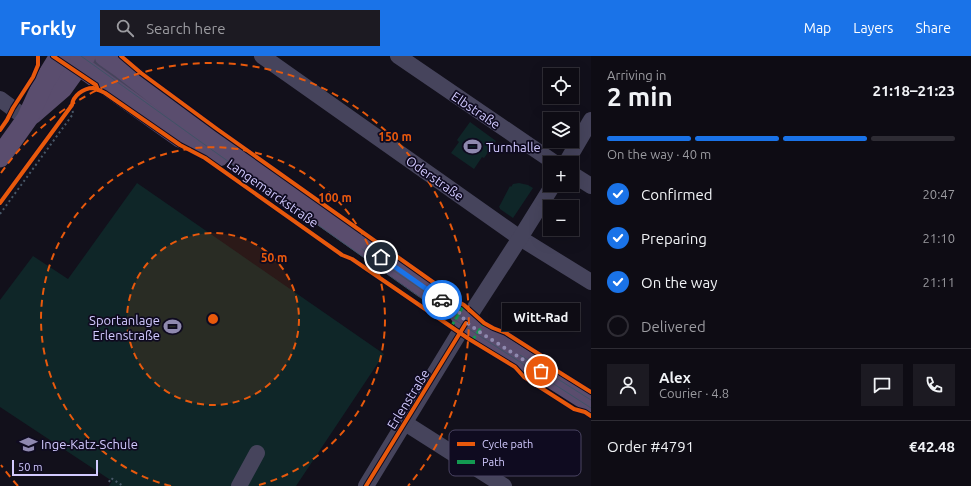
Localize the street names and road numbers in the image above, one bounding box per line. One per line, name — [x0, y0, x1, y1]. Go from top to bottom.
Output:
street label: Elbstraße — [449, 89, 503, 131]
street label: Oderstraße — [403, 153, 467, 203]
street label: Langemarckstraße — [225, 156, 321, 230]
street label: Erlenstraße — [384, 367, 432, 431]

